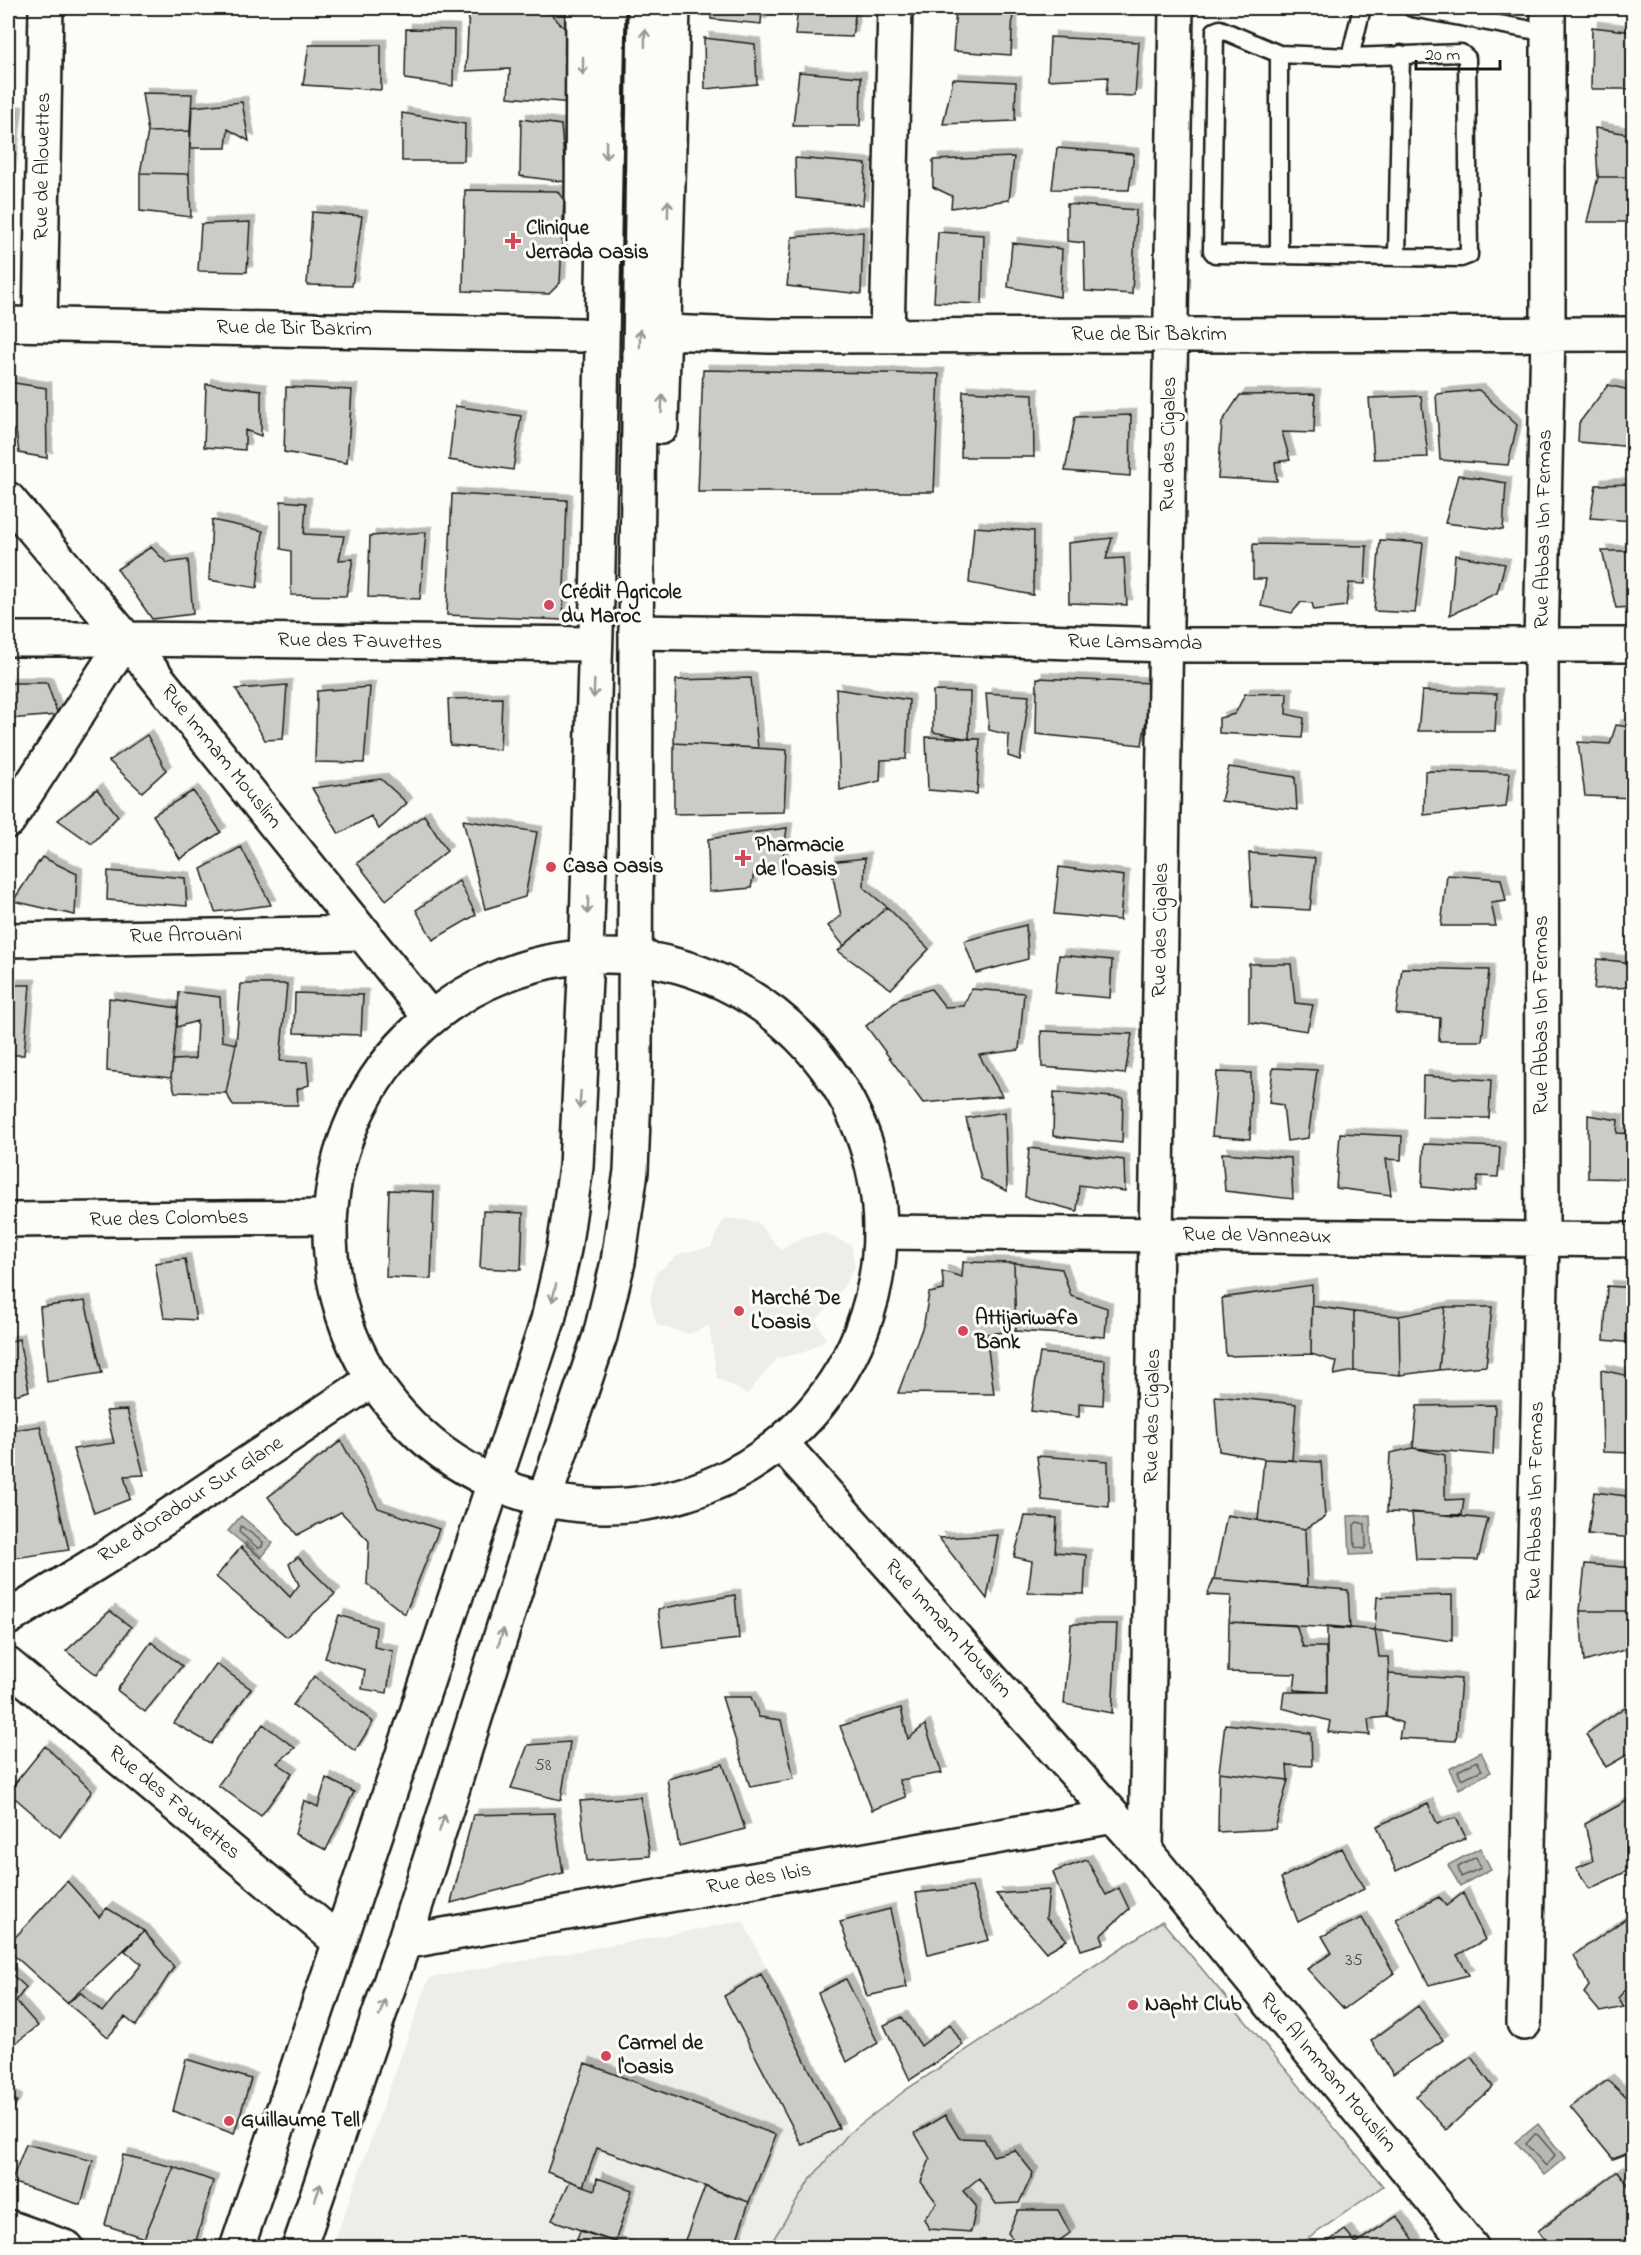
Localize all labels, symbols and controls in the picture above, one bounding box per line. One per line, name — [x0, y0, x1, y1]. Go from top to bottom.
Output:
one-way arrow — [639, 28, 650, 48]
scale bar — [1416, 33, 1500, 71]
text: 20 m — [1425, 43, 1460, 69]
one-way arrow — [577, 55, 589, 75]
street label: Rue de Alouettes — [27, 92, 59, 240]
one-way arrow — [600, 139, 611, 159]
one-way arrow — [662, 199, 674, 219]
place label: Clinique Jerrada Oasis — [526, 214, 649, 268]
marker: Clinique Jerrada Oasis — [504, 232, 522, 250]
street label: Rue de Bir Bakrim — [216, 313, 372, 345]
street label: Rue de Bir Bakrim — [1071, 320, 1227, 350]
one-way arrow — [634, 328, 646, 348]
street label: Rue des Cigales — [1153, 376, 1187, 512]
one-way arrow — [656, 394, 667, 414]
street label: Rue Abbas Ibn Fermas — [1527, 429, 1561, 629]
place label: Crédit Agricole du Maroc — [561, 578, 682, 632]
marker: Crédit Agricole du Maroc — [542, 598, 556, 612]
street label: Rue des Fauvettes — [277, 626, 443, 658]
street label: Rue Lamsamda — [1067, 627, 1203, 659]
street label: Rue Immam Mouslim — [153, 678, 289, 836]
one-way arrow — [588, 678, 600, 698]
place label: Pharmacie de l'Oasis — [755, 831, 844, 885]
marker: Pharmacie de l'Oasis — [736, 851, 750, 865]
place label: Casa Oasis — [563, 852, 664, 882]
marker: Casa Oasis — [544, 860, 558, 874]
street label: Rue des Cigales — [1145, 862, 1179, 998]
one-way arrow — [582, 894, 593, 914]
street label: Rue Abbas Ibn Fermas — [1527, 915, 1557, 1115]
street label: Rue Arrouani — [129, 920, 243, 952]
one-way arrow — [574, 1089, 585, 1109]
street label: Rue des Colombes — [89, 1203, 249, 1235]
street label: Rue de Vanneaux — [1182, 1220, 1332, 1252]
one-way arrow — [548, 1282, 559, 1302]
place label: Marché De L'Oasis — [751, 1284, 841, 1338]
marker: Marché De L'Oasis — [732, 1304, 746, 1318]
place label: Attijariwafa Bank — [974, 1304, 1078, 1358]
marker: Attijariwafa Bank — [956, 1324, 970, 1338]
street label: Rue des Cigales — [1137, 1348, 1171, 1484]
street label: Rue Abbas Ibn Fermas — [1519, 1401, 1553, 1601]
street label: Rue d'Oradour Sur Glane — [93, 1428, 290, 1571]
street label: Rue Immam Mouslim — [877, 1553, 1019, 1705]
one-way arrow — [496, 1628, 507, 1647]
street label: Rue des Fauvettes — [101, 1739, 247, 1867]
house number: 58 — [534, 1753, 552, 1779]
one-way arrow — [437, 1814, 448, 1833]
street label: Rue des Ibis — [704, 1855, 814, 1903]
house number: 35 — [1345, 1948, 1363, 1974]
street label: Rue Al Immam Mouslim — [1252, 1987, 1404, 2159]
place label: Napht Club — [1145, 1990, 1243, 2020]
marker: Napht Club — [1126, 1998, 1140, 2012]
one-way arrow — [377, 1999, 388, 2018]
place label: Carmel de l'Oasis — [618, 2029, 704, 2083]
marker: Carmel de l'Oasis — [599, 2049, 613, 2063]
place label: Guillaume Tell — [241, 2106, 360, 2136]
marker: Guillaume Tell — [222, 2114, 236, 2128]
one-way arrow — [313, 2183, 324, 2202]

